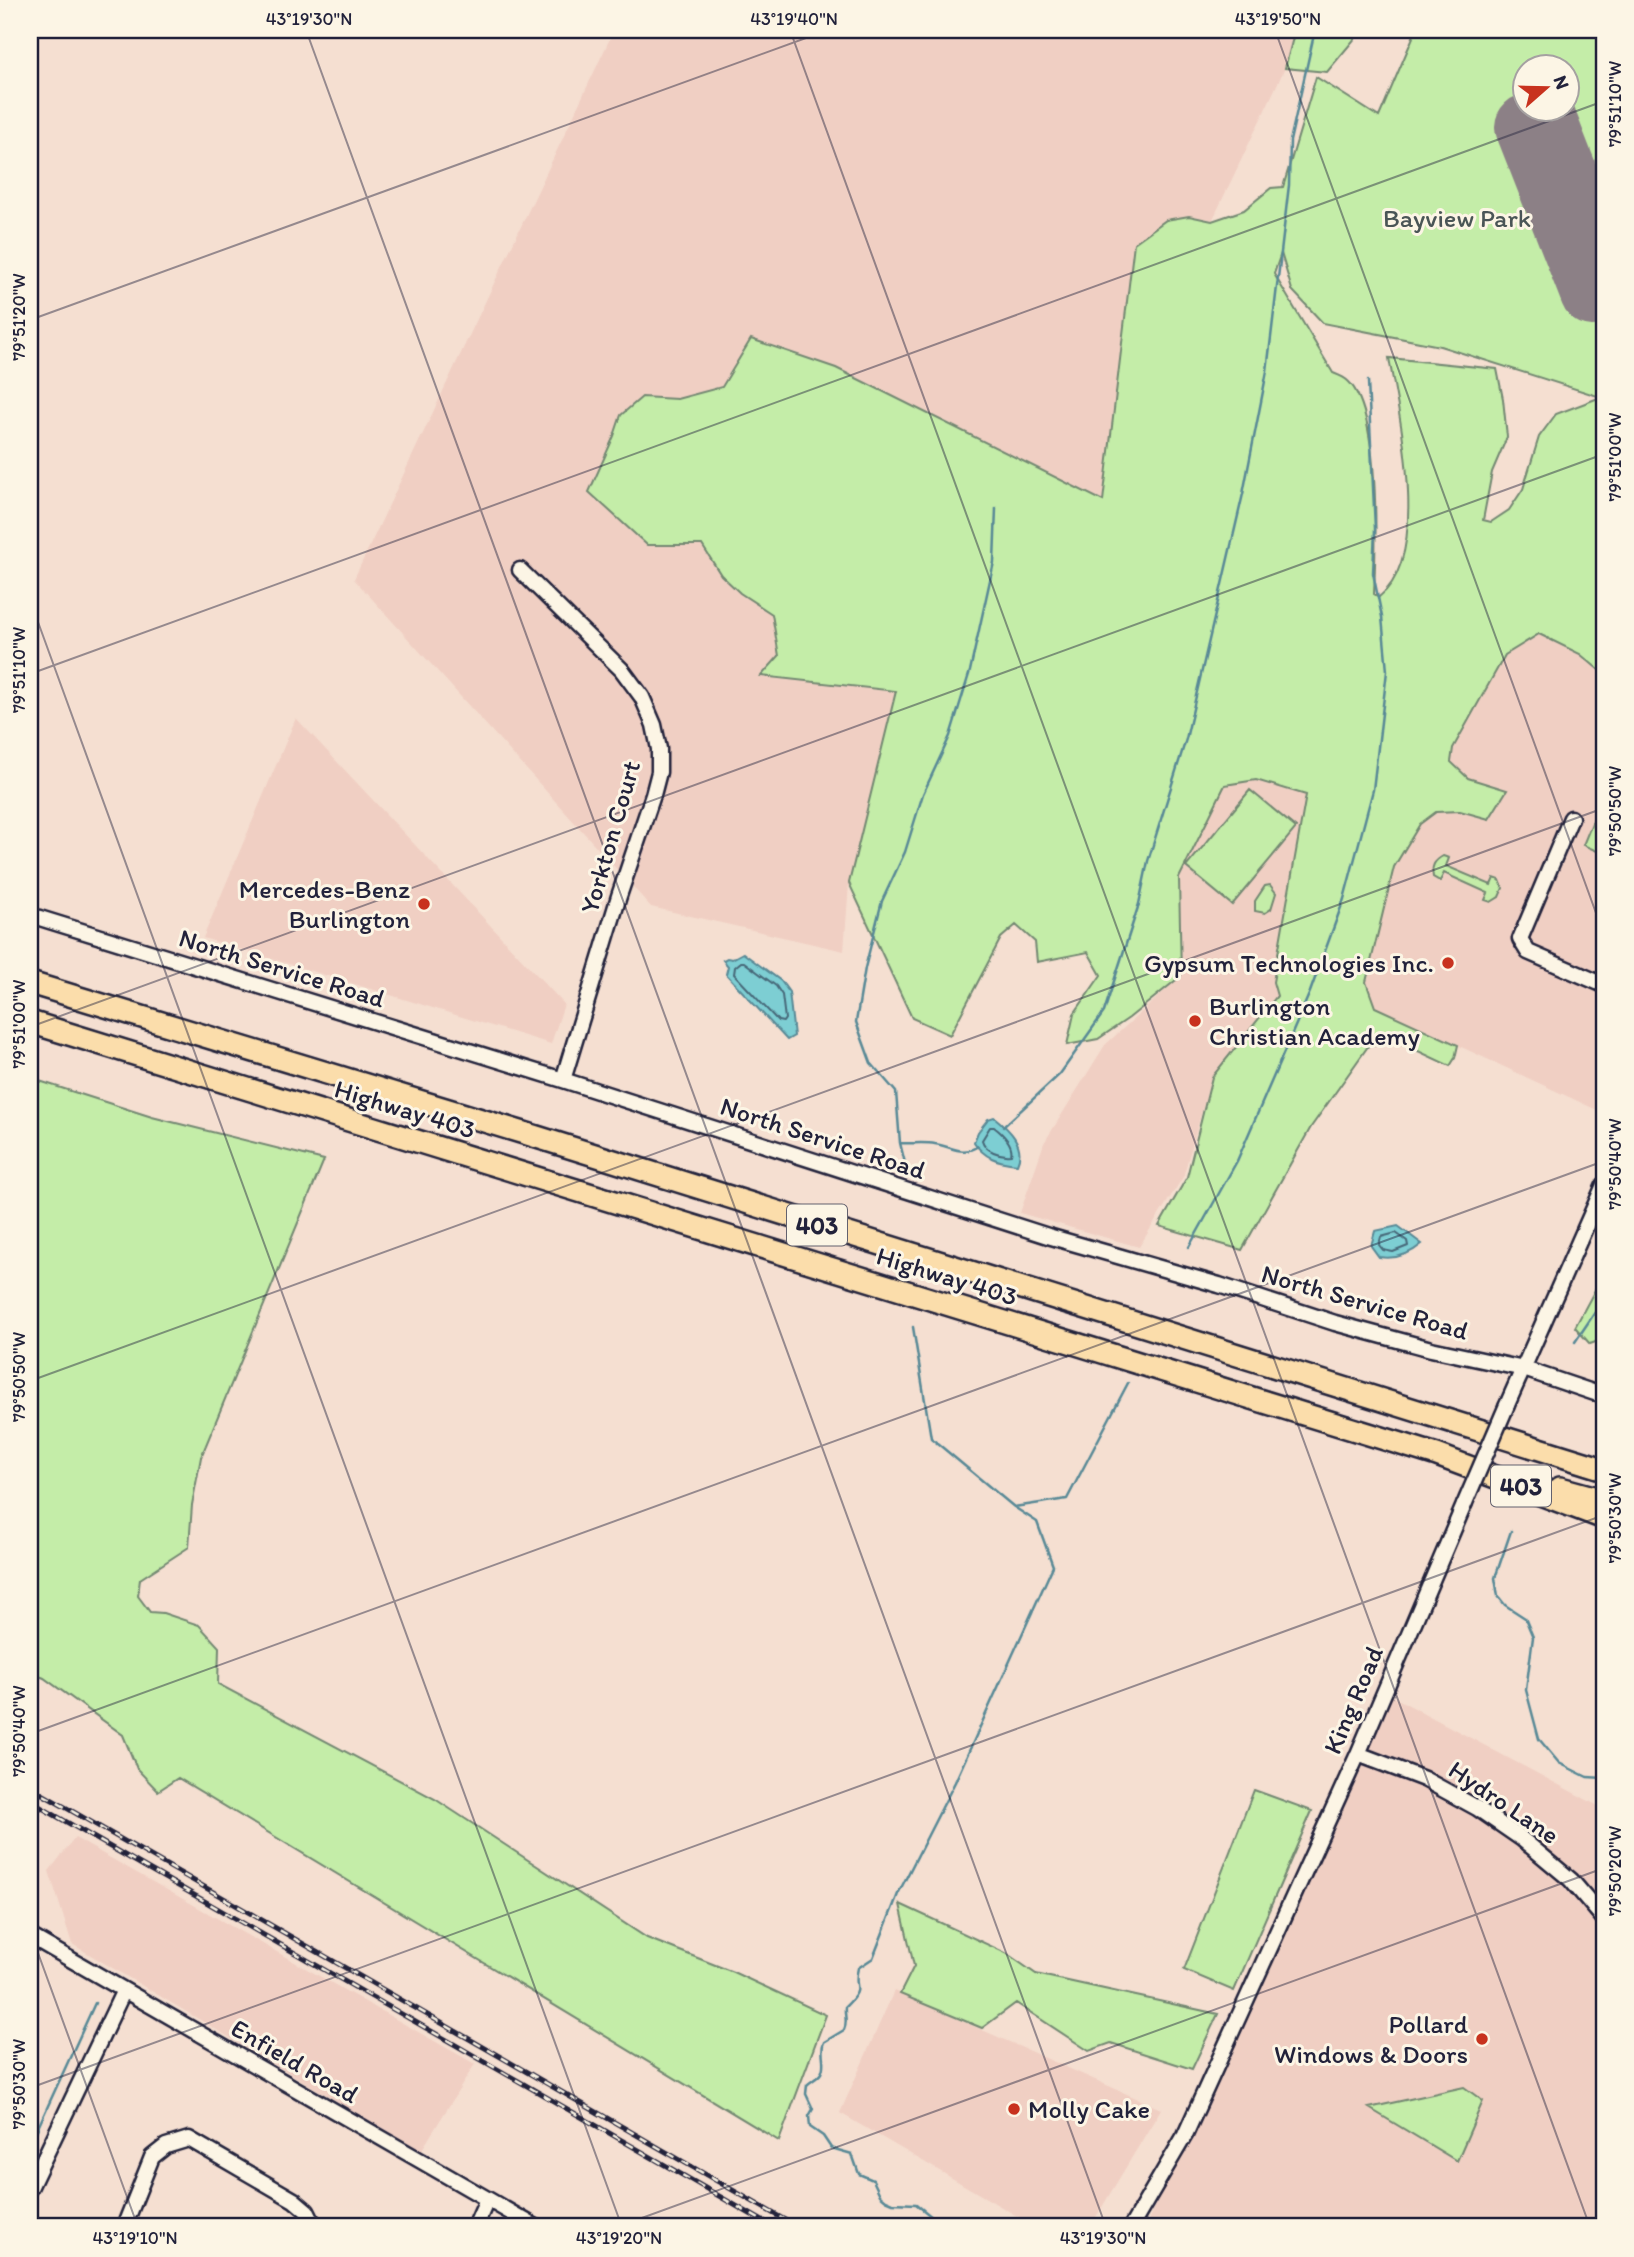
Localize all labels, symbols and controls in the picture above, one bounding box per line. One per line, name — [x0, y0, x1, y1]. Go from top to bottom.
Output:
text: 43°19'30"N — [266, 8, 352, 30]
text: 43°19'40"N — [750, 8, 838, 30]
text: 43°19'50"N — [1235, 8, 1321, 30]
north arrow — [1512, 52, 1582, 122]
text: 79°51'10"W — [1604, 61, 1626, 147]
text: N — [1549, 72, 1575, 92]
park label: Bayview Park — [1383, 202, 1531, 234]
text: 79°51'20"W — [8, 273, 30, 361]
text: 79°51'00"W — [1604, 413, 1626, 501]
text: 79°51'10"W — [8, 627, 30, 713]
street label: Yorkton Court — [573, 757, 647, 917]
text: 79°50'50"W — [1604, 766, 1626, 856]
place label: Mercedes-Benz Burlington — [239, 873, 410, 935]
marker: Mercedes-Benz Burlington — [416, 896, 432, 912]
street label: North Service Road — [175, 921, 389, 1015]
place label: Gypsum Technologies Inc. — [1144, 947, 1434, 979]
marker: Gypsum Technologies Inc. — [1440, 955, 1456, 971]
text: 79°51'00"W — [8, 980, 30, 1068]
place label: Burlington Christian Academy — [1209, 990, 1420, 1052]
marker: Burlington Christian Academy — [1187, 1013, 1203, 1029]
street label: Highway 403 — [331, 1072, 479, 1146]
street label: North Service Road — [716, 1090, 930, 1186]
text: 79°50'40"W — [1604, 1118, 1626, 1210]
road number: 403 — [787, 1204, 847, 1246]
street label: Highway 403 — [873, 1239, 1021, 1313]
street label: North Service Road — [1258, 1257, 1473, 1347]
text: 79°50'50"W — [8, 1332, 30, 1422]
road number: 403 — [1491, 1466, 1551, 1506]
text: 79°50'30"W — [1604, 1473, 1626, 1563]
street label: King Road — [1316, 1641, 1390, 1759]
text: 79°50'40"W — [8, 1685, 30, 1777]
street label: Hydro Lane — [1443, 1753, 1565, 1851]
text: 79°50'20"W — [1604, 1826, 1626, 1916]
place label: Pollard Windows & Doors — [1274, 2008, 1469, 2070]
street label: Enfield Road — [226, 2012, 365, 2111]
marker: Pollard Windows & Doors — [1474, 2031, 1490, 2047]
text: 79°50'30"W — [8, 2039, 30, 2129]
place label: Molly Cake — [1028, 2093, 1150, 2125]
marker: Molly Cake — [1006, 2101, 1022, 2117]
text: 43°19'10"N — [92, 2227, 178, 2249]
text: 43°19'20"N — [576, 2227, 662, 2249]
text: 43°19'30"N — [1060, 2227, 1146, 2249]

